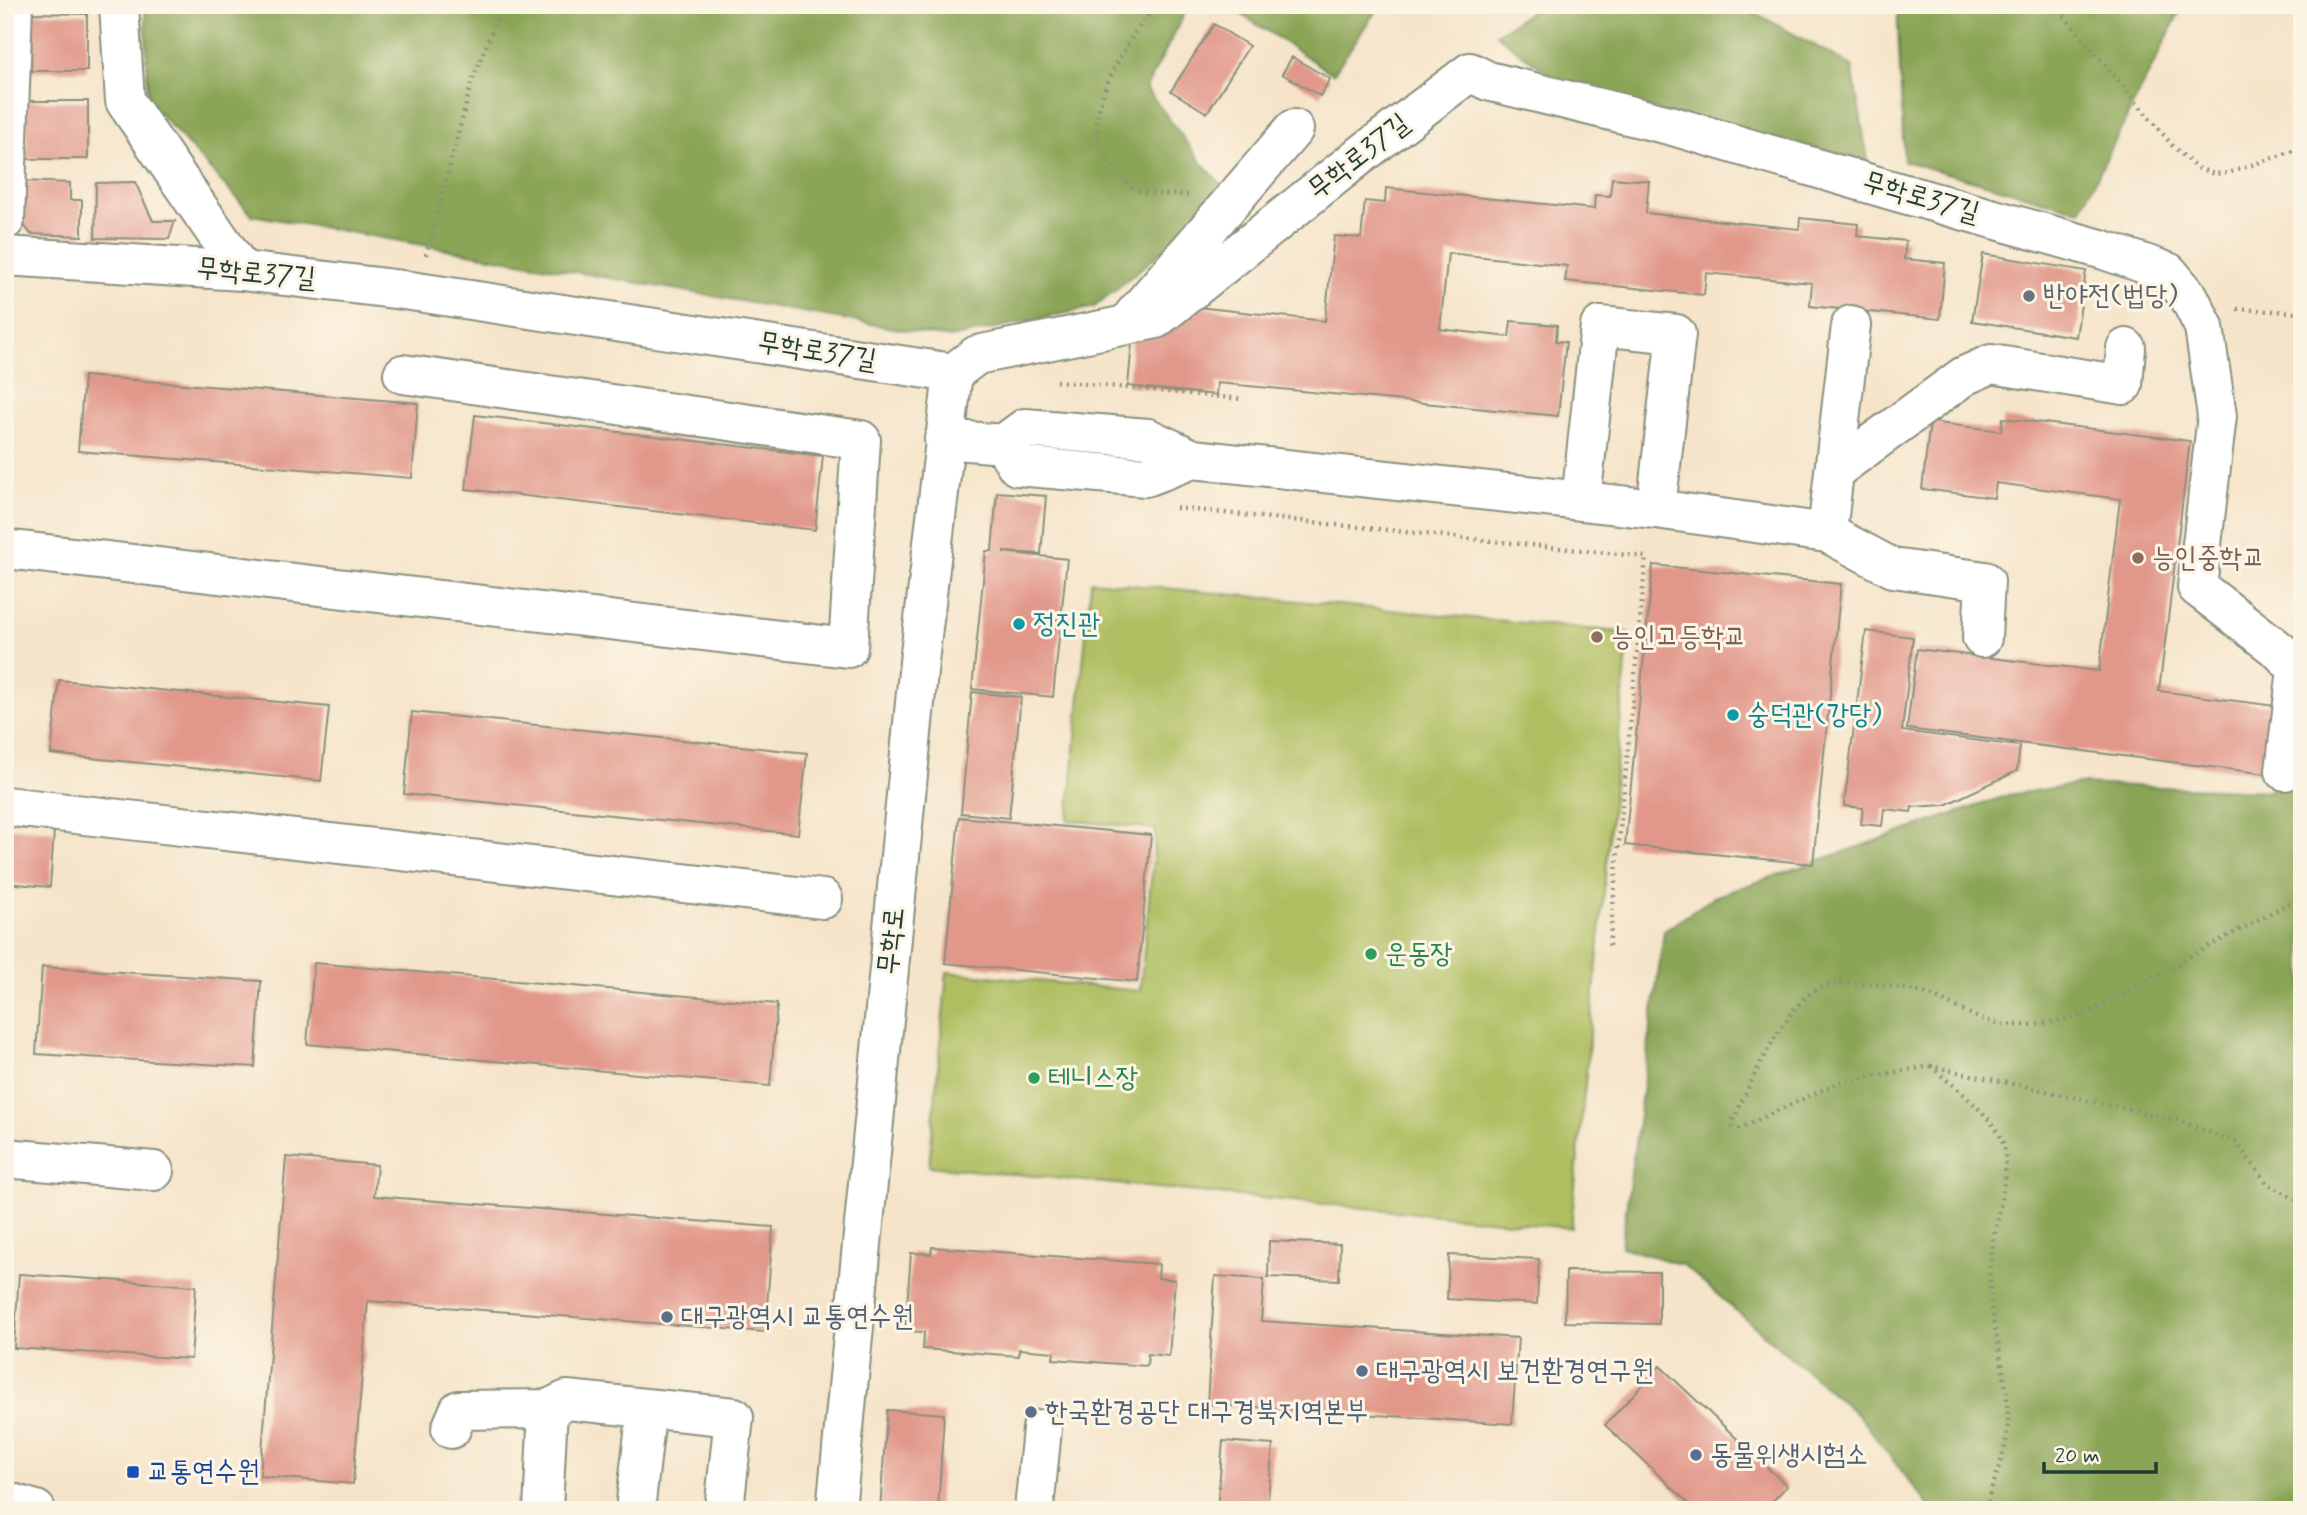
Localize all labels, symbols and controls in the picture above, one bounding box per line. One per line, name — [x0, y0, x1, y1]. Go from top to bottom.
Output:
street label: 무학로37길 — [1300, 106, 1418, 208]
street label: 무학로37길 — [1858, 164, 1984, 232]
street label: 무학로37길 — [195, 250, 317, 298]
place label: 반야전(법당) — [2043, 278, 2178, 315]
marker: 반야전(법당) — [2021, 288, 2037, 304]
street label: 무학로37길 — [755, 324, 879, 380]
place label: 능인중학교 — [2152, 540, 2265, 577]
marker: 능인중학교 — [2130, 550, 2146, 566]
place label: 정진관 — [1033, 606, 1101, 643]
marker: 정진관 — [1011, 616, 1027, 632]
place label: 능인고등학교 — [1611, 619, 1746, 656]
marker: 능인고등학교 — [1589, 629, 1605, 645]
place label: 숭덕관(강당) — [1747, 697, 1882, 734]
marker: 숭덕관(강당) — [1725, 707, 1741, 723]
street label: 무학로 — [870, 905, 914, 977]
place label: 운동장 — [1385, 936, 1453, 973]
marker: 운동장 — [1363, 946, 1379, 962]
place label: 테니스장 — [1048, 1060, 1139, 1097]
marker: 테니스장 — [1026, 1070, 1042, 1086]
place label: 대구광역시 교통연수원 — [681, 1299, 914, 1336]
marker: 대구광역시 교통연수원 — [659, 1309, 675, 1325]
place label: 대구광역시 보건환경연구원 — [1376, 1353, 1654, 1390]
marker: 대구광역시 보건환경연구원 — [1354, 1363, 1370, 1379]
place label: 한국환경공단 대구경북지역본부 — [1045, 1394, 1368, 1431]
marker: 한국환경공단 대구경북지역본부 — [1023, 1404, 1039, 1420]
scale bar — [2044, 1431, 2156, 1475]
place label: 동물위생시험소 — [1710, 1437, 1868, 1474]
text: 20 m — [2055, 1442, 2100, 1470]
marker: 동물위생시험소 — [1688, 1447, 1704, 1463]
place label: 교통연수원 — [147, 1454, 260, 1491]
marker: 교통연수원 — [125, 1464, 141, 1480]

